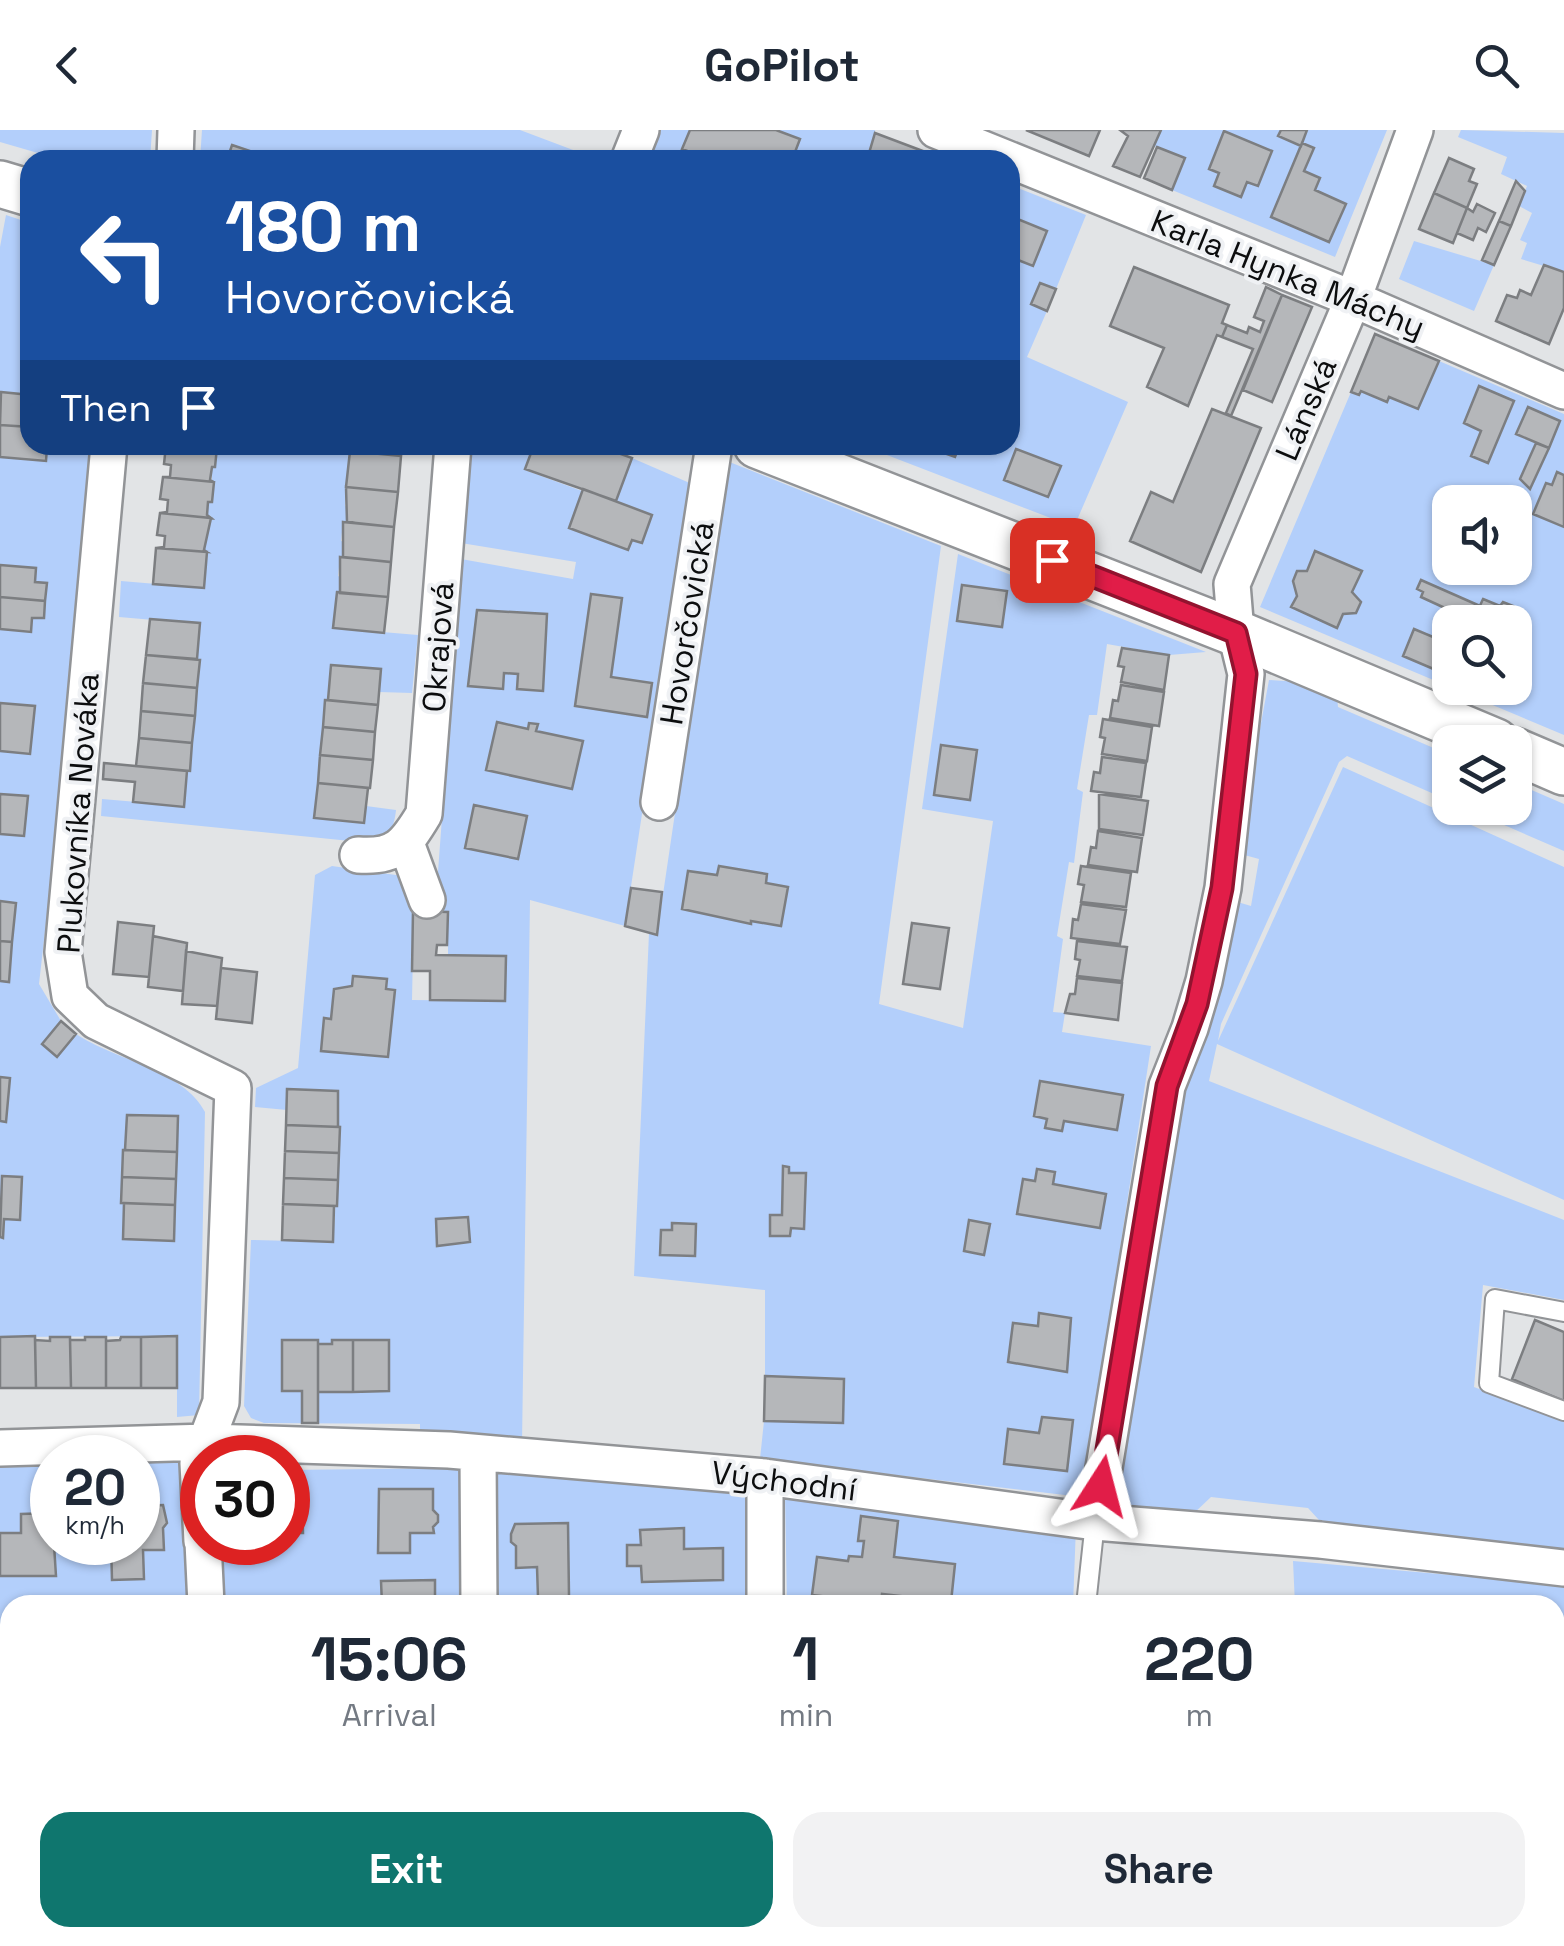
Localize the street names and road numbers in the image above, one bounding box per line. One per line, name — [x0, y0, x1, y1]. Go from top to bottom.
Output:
street label: Karla Hynka Máchy — [1145, 201, 1431, 347]
street label: Lánská — [1267, 352, 1345, 466]
street label: Hovorčovická — [651, 518, 723, 728]
street label: Okrajová — [413, 580, 463, 714]
street label: Plukovníka Nováka — [48, 671, 108, 955]
street label: Východní — [709, 1452, 859, 1510]

